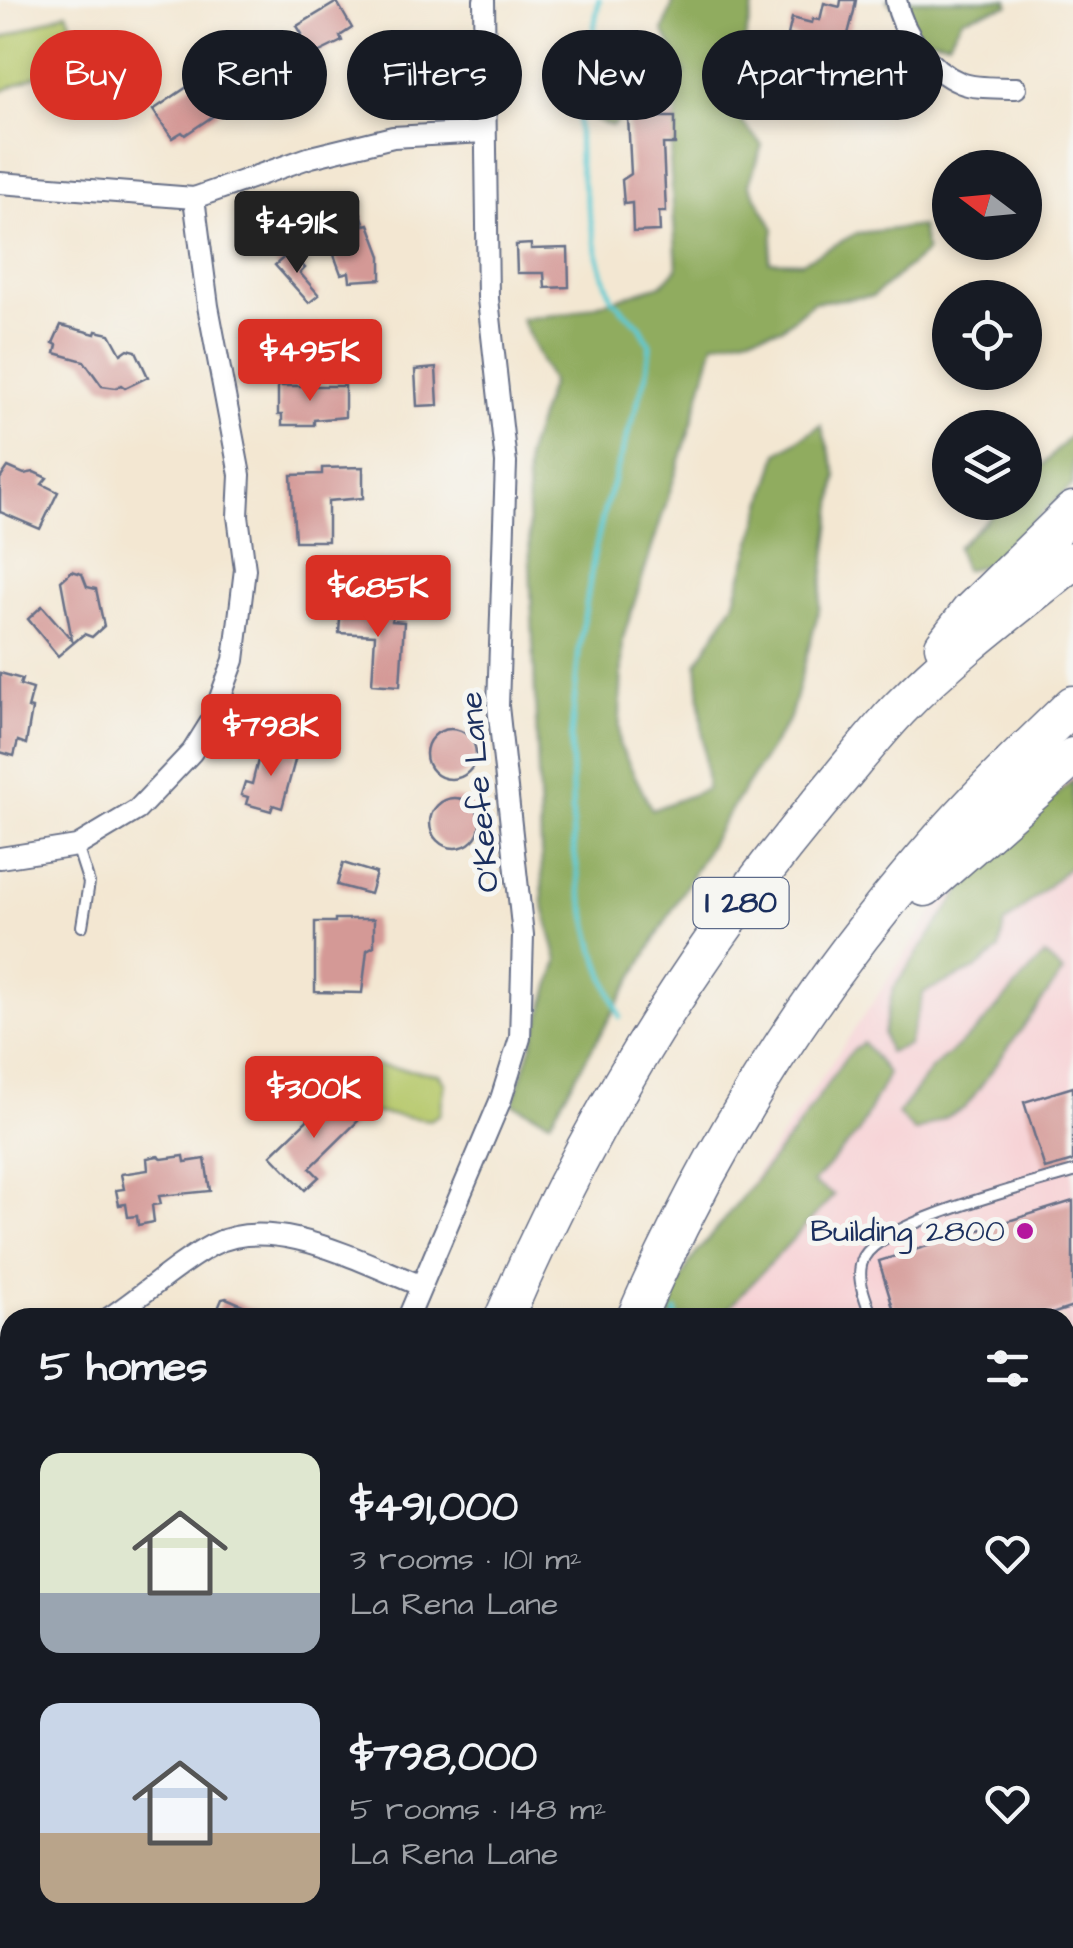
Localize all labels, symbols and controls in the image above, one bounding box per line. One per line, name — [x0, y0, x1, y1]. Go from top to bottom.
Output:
chip: Buy — [30, 30, 162, 120]
chip: Rent — [182, 30, 327, 120]
chip: Filters — [347, 30, 522, 120]
chip: New — [542, 30, 682, 120]
chip: Apartment — [702, 30, 943, 120]
north arrow — [932, 150, 1042, 260]
map controls — [932, 150, 1042, 520]
pin: $491K — [227, 191, 367, 276]
text: $491K — [256, 201, 338, 246]
button: locate — [932, 280, 1042, 390]
pin: $495K — [240, 319, 380, 404]
text: $495K — [260, 329, 360, 374]
button: layers — [932, 410, 1042, 520]
pin: $685K — [308, 555, 448, 640]
text: $685K — [328, 565, 428, 610]
street label: O'Keefe Lane — [449, 690, 511, 894]
pin: $798K — [201, 694, 341, 779]
text: $798K — [223, 704, 319, 749]
road number: I 280 — [694, 878, 788, 928]
pin: $300K — [244, 1056, 384, 1141]
text: $300K — [267, 1066, 361, 1111]
place label: Building 2800 — [810, 1209, 1005, 1254]
marker: Building 2800 — [1014, 1220, 1036, 1242]
text: 5 homes — [40, 1339, 207, 1397]
icon: filters — [980, 1341, 1035, 1396]
text: $491,000 — [350, 1479, 518, 1537]
icon: home — [120, 1493, 240, 1613]
icon: heart — [980, 1526, 1035, 1581]
text: 3 rooms · 101 m² — [350, 1537, 582, 1582]
text: La Rena Lane — [350, 1582, 558, 1627]
text: $798,000 — [350, 1729, 537, 1787]
icon: home — [120, 1743, 240, 1863]
icon: heart — [980, 1776, 1035, 1831]
text: 5 rooms · 148 m² — [350, 1787, 607, 1832]
text: La Rena Lane — [350, 1832, 558, 1877]

